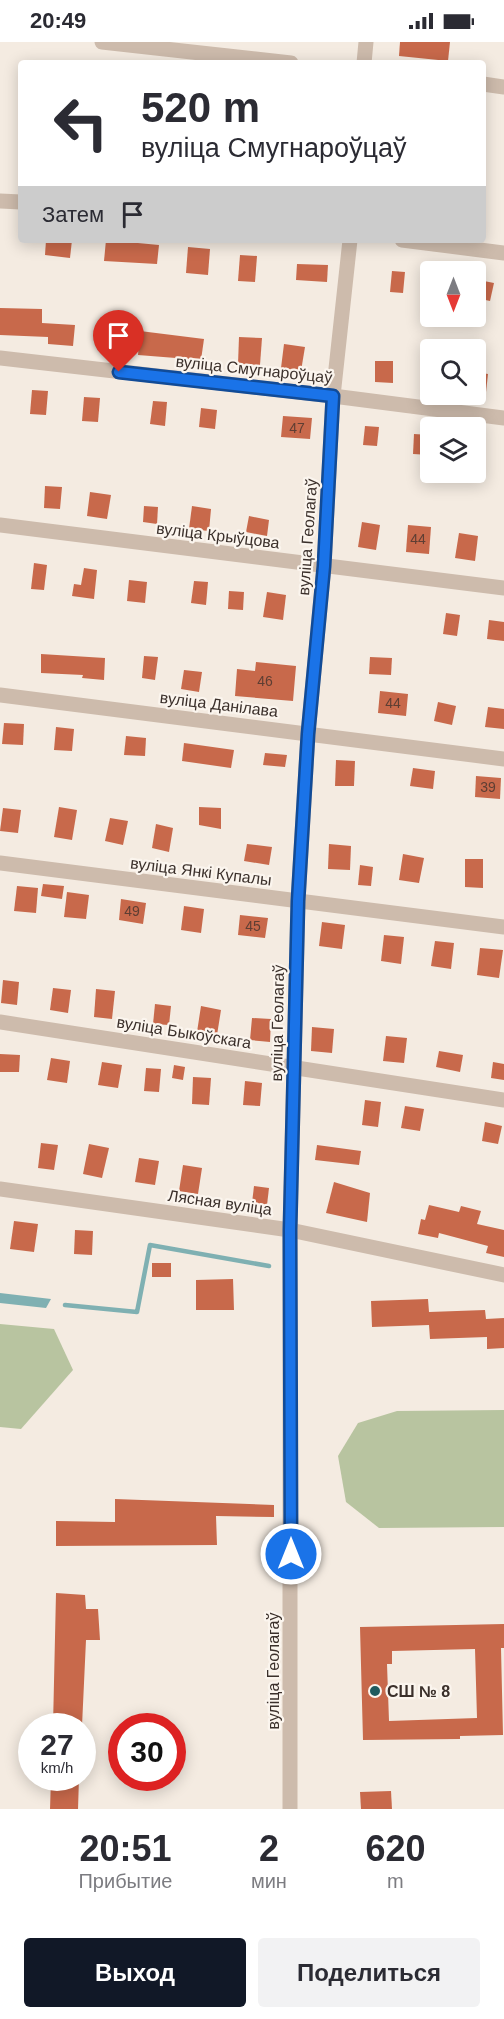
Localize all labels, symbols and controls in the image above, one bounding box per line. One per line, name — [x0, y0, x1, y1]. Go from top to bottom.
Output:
text: 20:49 — [30, 8, 86, 33]
icon: left — [42, 84, 120, 162]
text: 520 m — [141, 84, 260, 131]
text: вуліца Смугнароўцаў — [141, 133, 407, 163]
icon: arrive — [116, 198, 149, 231]
text: Затем — [42, 202, 104, 227]
north arrow — [420, 261, 486, 327]
map controls — [420, 261, 486, 483]
pin — [93, 310, 144, 372]
icon: arrive — [102, 319, 135, 352]
button: search — [420, 339, 486, 405]
street label: вуліца Смугнароўцаў — [175, 353, 333, 386]
button: layers — [420, 417, 486, 483]
house number: 47 — [289, 420, 305, 436]
street label: вуліца Геолагаў — [295, 478, 320, 596]
street label: вуліца Крыўцова — [155, 520, 281, 552]
house number: 44 — [410, 531, 426, 547]
house number: 46 — [257, 673, 273, 689]
street label: вуліца Данілава — [159, 689, 279, 720]
house number: 44 — [385, 695, 401, 711]
house number: 39 — [480, 779, 496, 795]
street label: вуліца Янкі Купалы — [129, 854, 273, 889]
house number: 49 — [124, 903, 140, 919]
house number: 45 — [245, 918, 261, 934]
street label: вуліца Геолагаў — [268, 964, 287, 1082]
street label: вуліца Быкоўскага — [115, 1013, 252, 1052]
street label: Лясная вуліца — [167, 1187, 273, 1218]
position arrow — [259, 1522, 323, 1586]
street label: вуліца Геолагаў — [265, 1613, 282, 1729]
place label: СШ № 8 — [387, 1683, 450, 1700]
marker: СШ № 8 — [368, 1684, 382, 1698]
speed limit sign: 30 — [108, 1713, 186, 1791]
text: 27 — [40, 1728, 74, 1761]
text: km/h — [41, 1759, 73, 1776]
text: 20:51 — [79, 1828, 172, 1869]
text: 2 — [259, 1828, 279, 1869]
text: 620 — [365, 1828, 425, 1869]
text: Прибытие — [78, 1870, 172, 1892]
text: мин — [251, 1870, 287, 1892]
text: m — [387, 1870, 404, 1892]
button: Выход — [24, 1938, 246, 2007]
button: Поделиться — [258, 1938, 480, 2007]

